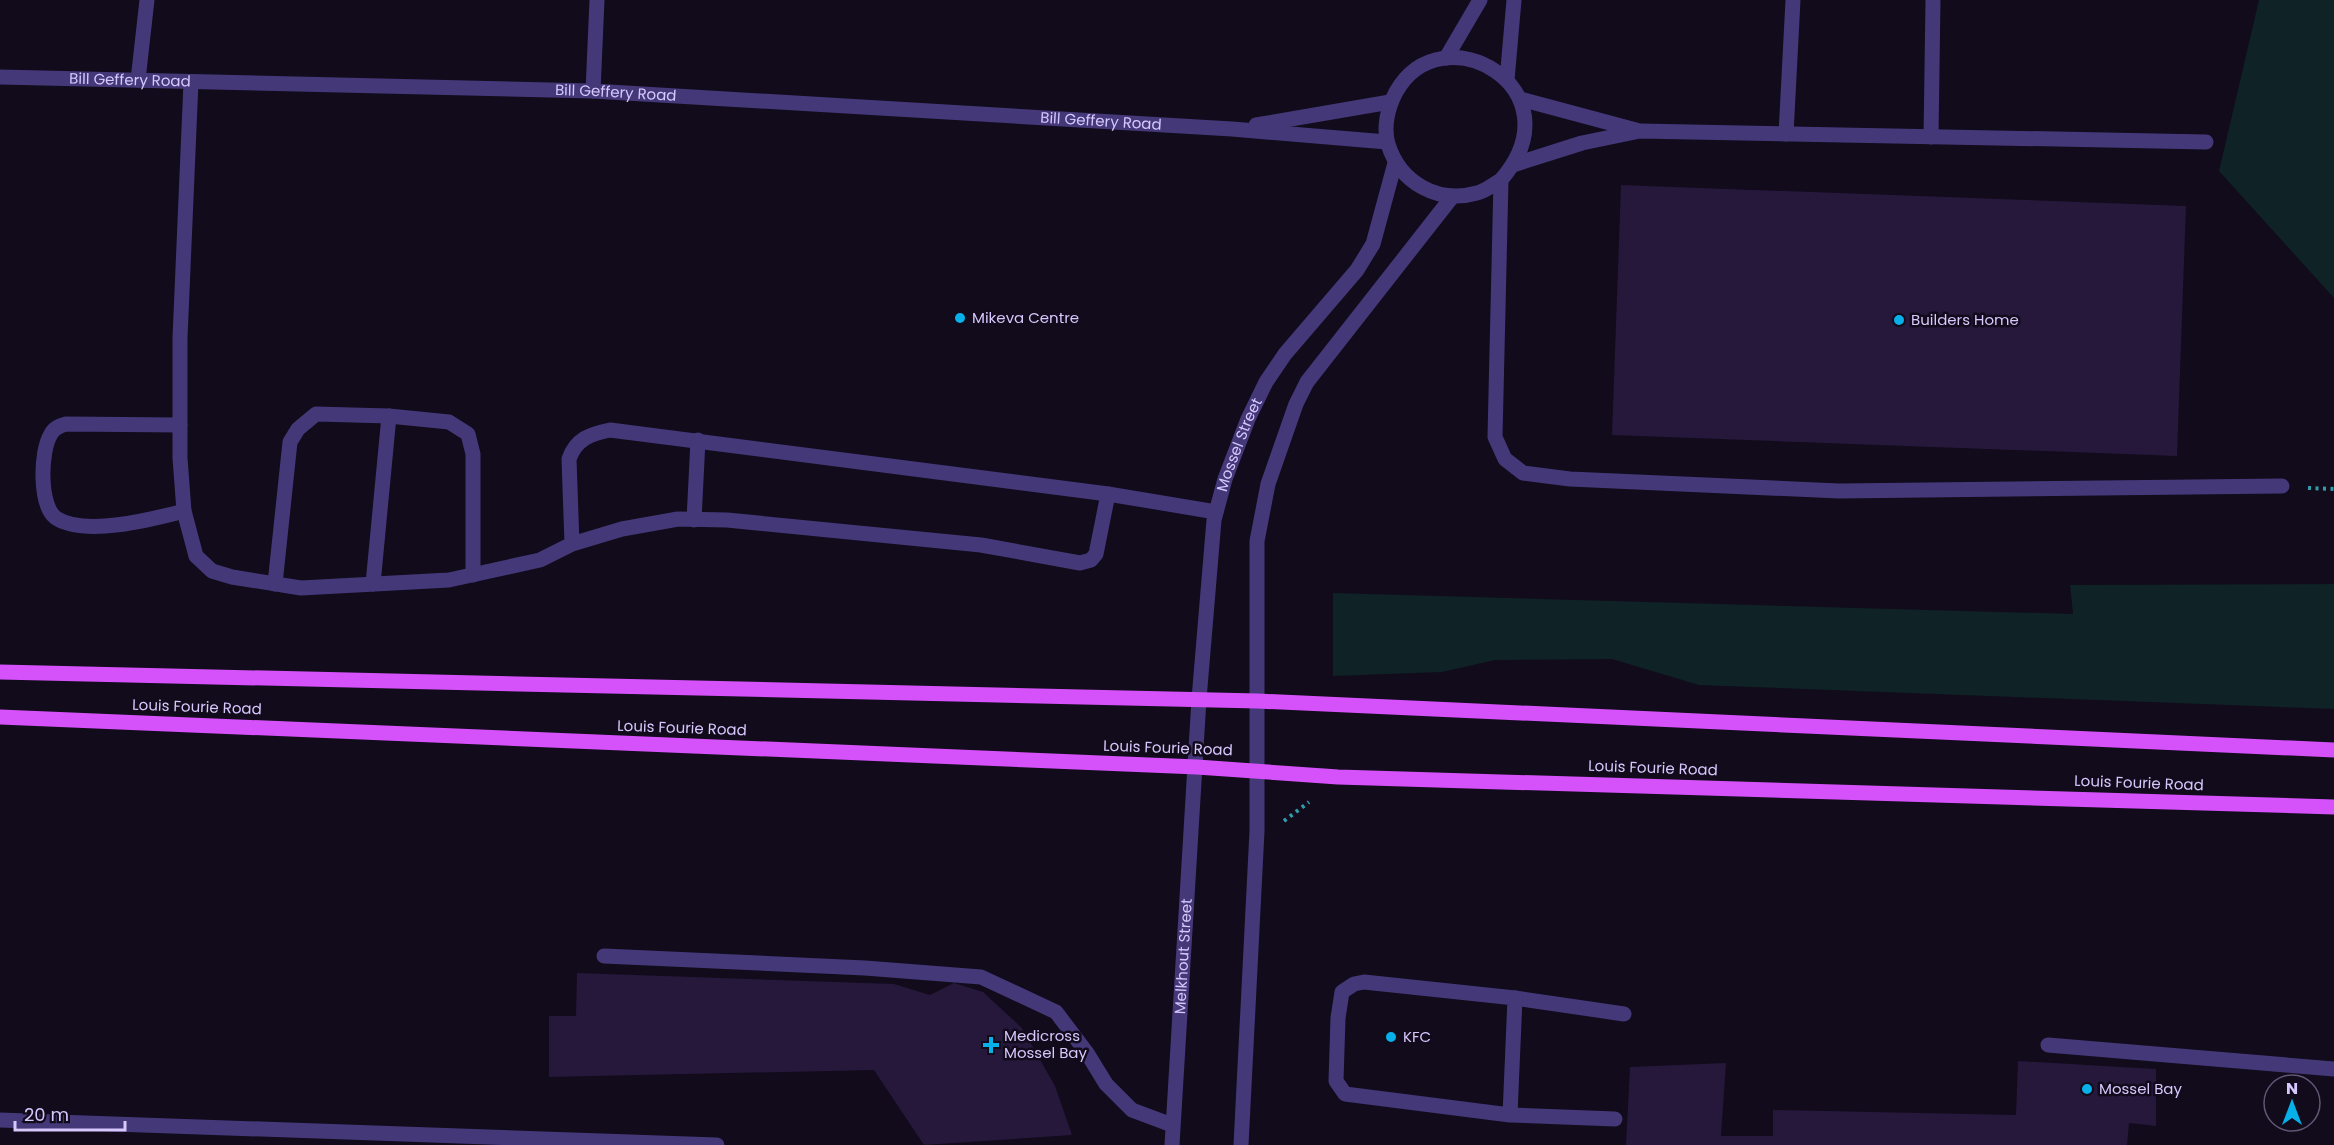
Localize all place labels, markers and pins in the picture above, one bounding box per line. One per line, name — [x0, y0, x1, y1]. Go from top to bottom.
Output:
place label: Mikeva Centre — [972, 307, 1079, 328]
place label: Builders Home — [1911, 309, 2019, 330]
marker: Mikeva Centre — [953, 311, 967, 325]
marker: Builders Home — [1892, 313, 1906, 327]
place label: Medicross Mossel Bay — [1004, 1025, 1088, 1063]
place label: KFC — [1403, 1026, 1431, 1047]
marker: KFC — [1384, 1030, 1398, 1044]
marker: Medicross Mossel Bay — [982, 1036, 1000, 1054]
place label: Mossel Bay — [2099, 1078, 2183, 1099]
marker: Mossel Bay — [2080, 1082, 2094, 1096]

